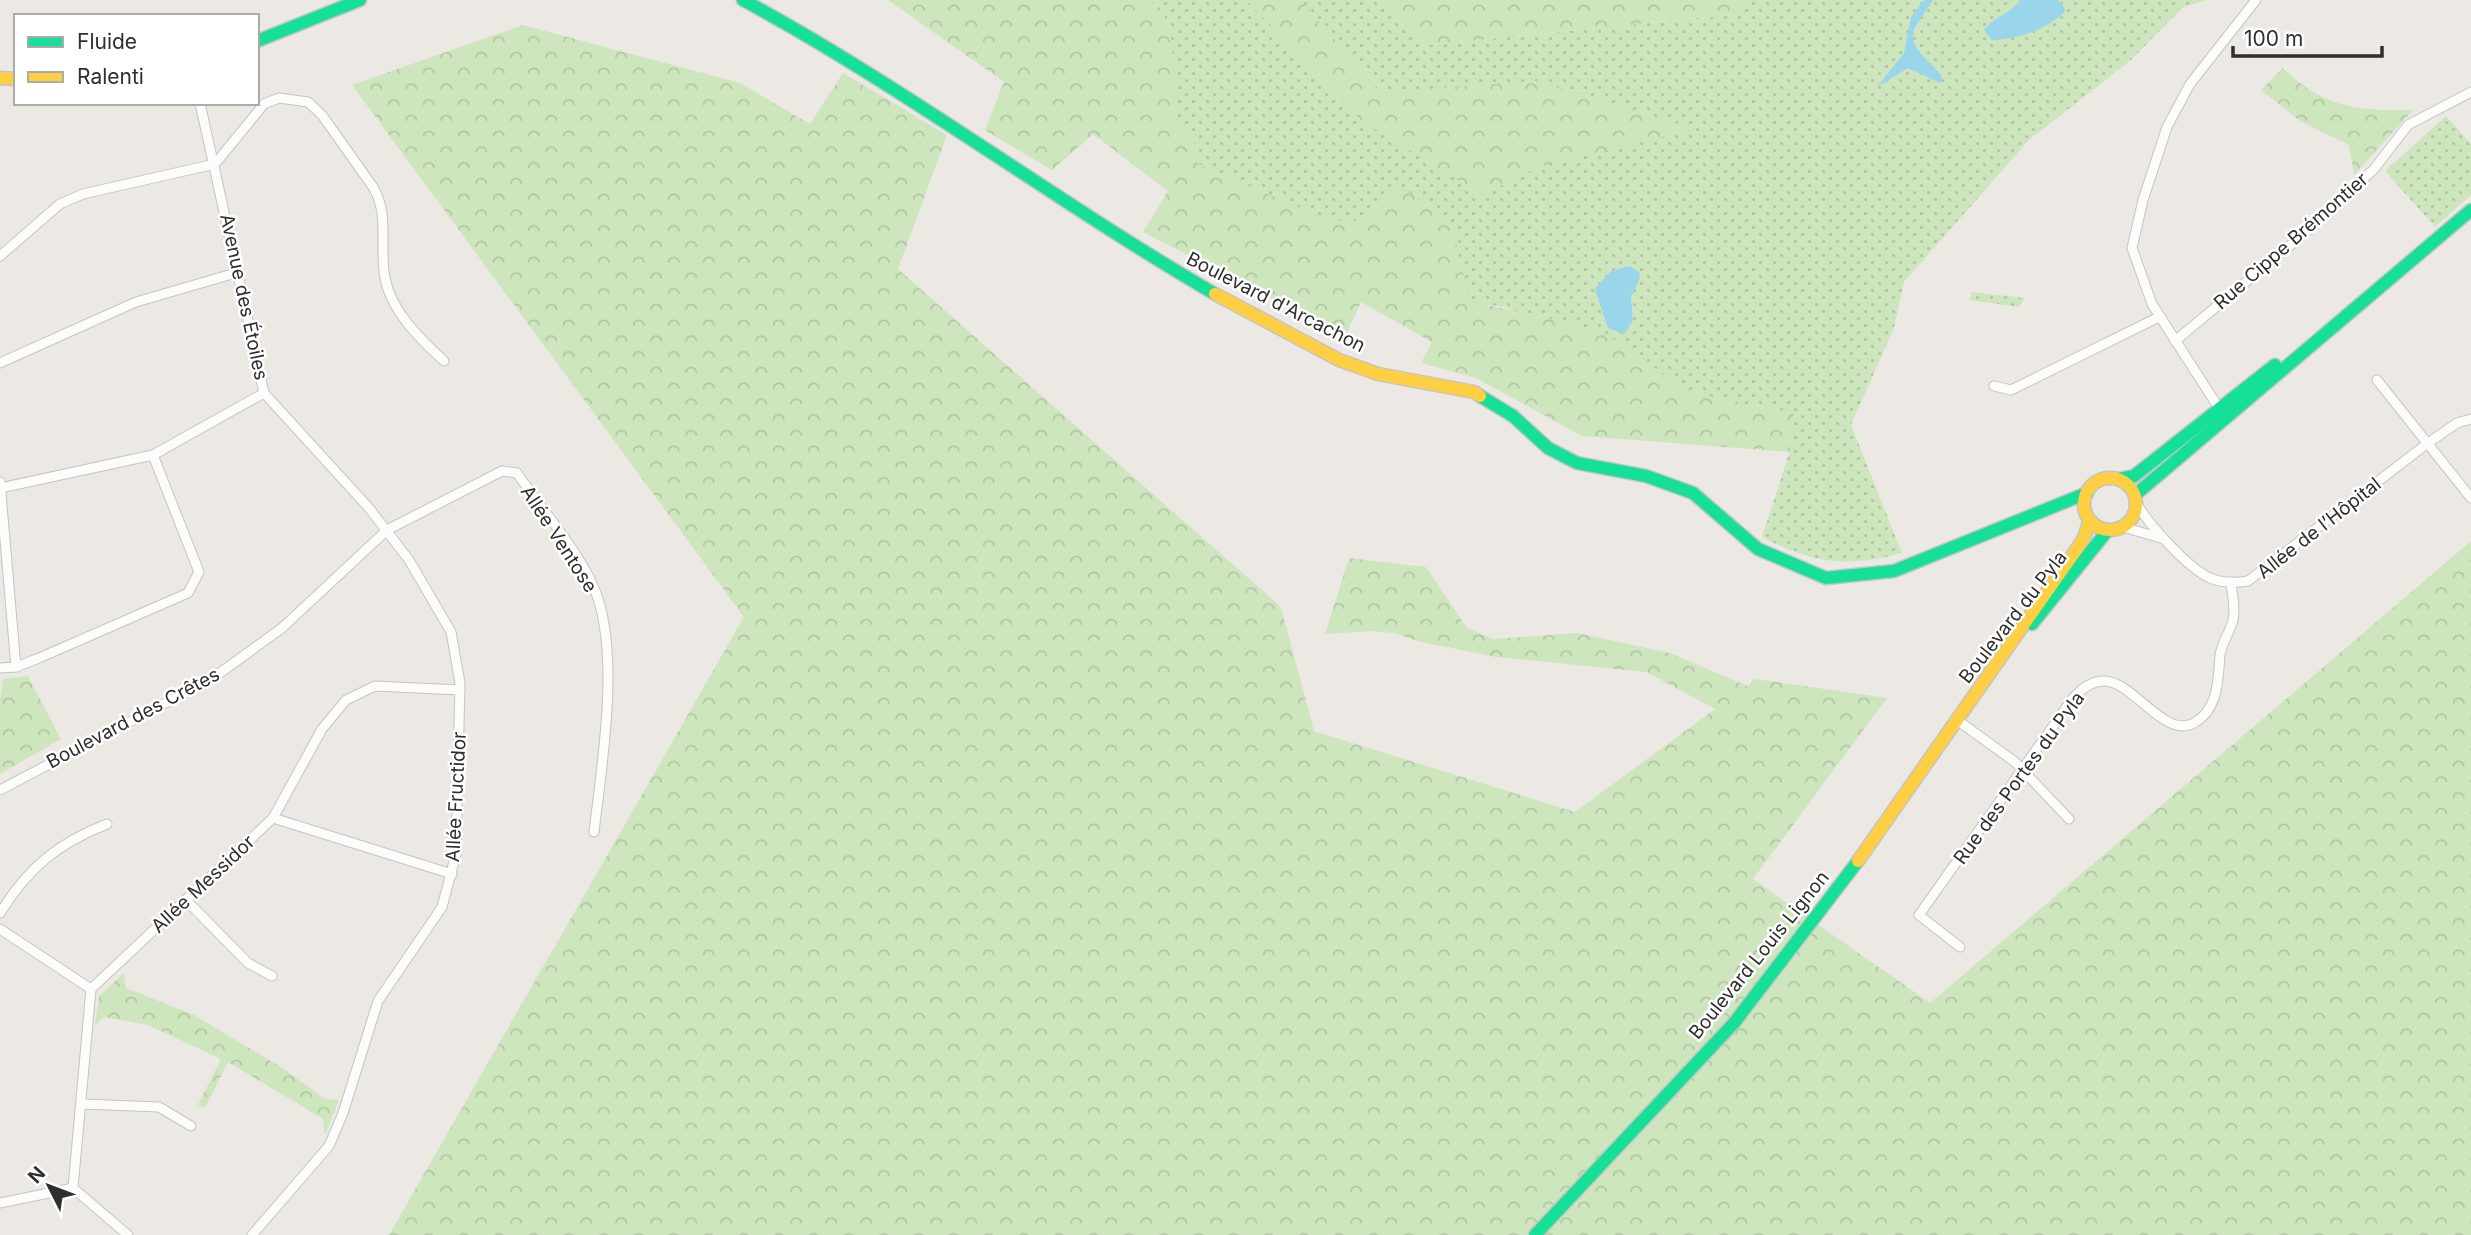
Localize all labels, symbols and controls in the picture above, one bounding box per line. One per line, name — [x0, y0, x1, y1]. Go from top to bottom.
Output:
legend — [14, 14, 259, 105]
scale bar — [2233, 14, 2382, 58]
text: 100 m — [2244, 26, 2303, 51]
text: Fluide — [77, 29, 137, 54]
text: Ralenti — [77, 64, 144, 89]
street label: Rue Cippe Brémontier — [2209, 168, 2373, 314]
street label: Avenue des Étoiles — [215, 212, 274, 382]
street label: Boulevard d'Arcachon — [1183, 247, 1369, 357]
street label: Allée de l’Hôpital — [2253, 473, 2385, 583]
street label: Allée Ventose — [516, 481, 602, 597]
street label: Boulevard du Pyla — [1954, 546, 2072, 688]
street label: Boulevard des Crêtes — [43, 663, 223, 773]
street label: Rue des Portes du Pyla — [1949, 687, 2089, 869]
street label: Allée Fructidor — [441, 731, 471, 863]
street label: Allée Messidor — [147, 830, 259, 938]
street label: Boulevard Louis Lignon — [1684, 866, 1834, 1044]
north arrow — [14, 1151, 84, 1221]
text: N — [23, 1162, 50, 1188]

